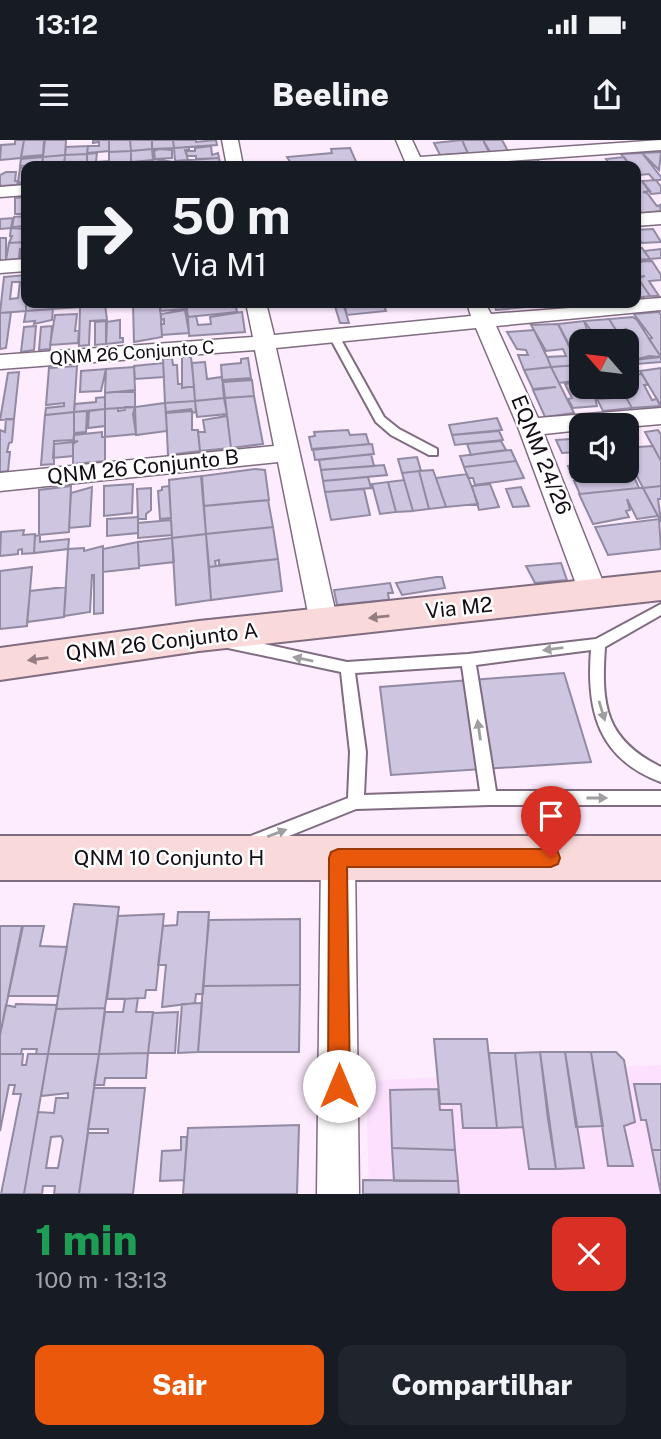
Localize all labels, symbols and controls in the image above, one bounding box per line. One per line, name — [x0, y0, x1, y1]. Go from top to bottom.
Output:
text: 13:12 — [35, 9, 98, 40]
icon: menu — [35, 76, 73, 114]
text: Beeline — [272, 76, 389, 113]
icon: share — [588, 76, 626, 114]
text: 50 m — [171, 187, 291, 245]
icon: right — [56, 189, 147, 280]
text: Via M1 — [171, 246, 267, 283]
north arrow — [569, 329, 639, 399]
map controls — [569, 329, 639, 483]
street label: QNM 26 Conjunto C — [49, 336, 215, 369]
street label: EQNM 24/26 — [506, 391, 577, 518]
button: sound — [569, 413, 639, 483]
street label: QNM 26 Conjunto B — [46, 444, 240, 489]
street label: Via M2 — [424, 592, 494, 623]
one-way arrow — [368, 611, 390, 622]
street label: QNM 26 Conjunto A — [64, 617, 260, 666]
one-way arrow — [542, 644, 564, 655]
one-way arrow — [27, 653, 49, 664]
one-way arrow — [292, 653, 314, 664]
one-way arrow — [597, 701, 607, 722]
one-way arrow — [473, 719, 484, 741]
pin — [521, 786, 581, 858]
one-way arrow — [586, 792, 608, 804]
icon: arrive — [532, 797, 570, 835]
one-way arrow — [267, 828, 288, 839]
street label: QNM 10 Conjunto H — [74, 845, 264, 870]
position arrow — [302, 1049, 376, 1123]
text: 1 min — [35, 1215, 138, 1264]
button: close — [552, 1217, 626, 1291]
text: 100 m · 13:13 — [35, 1266, 167, 1293]
button: Sair — [35, 1345, 324, 1425]
button: Compartilhar — [338, 1345, 626, 1425]

